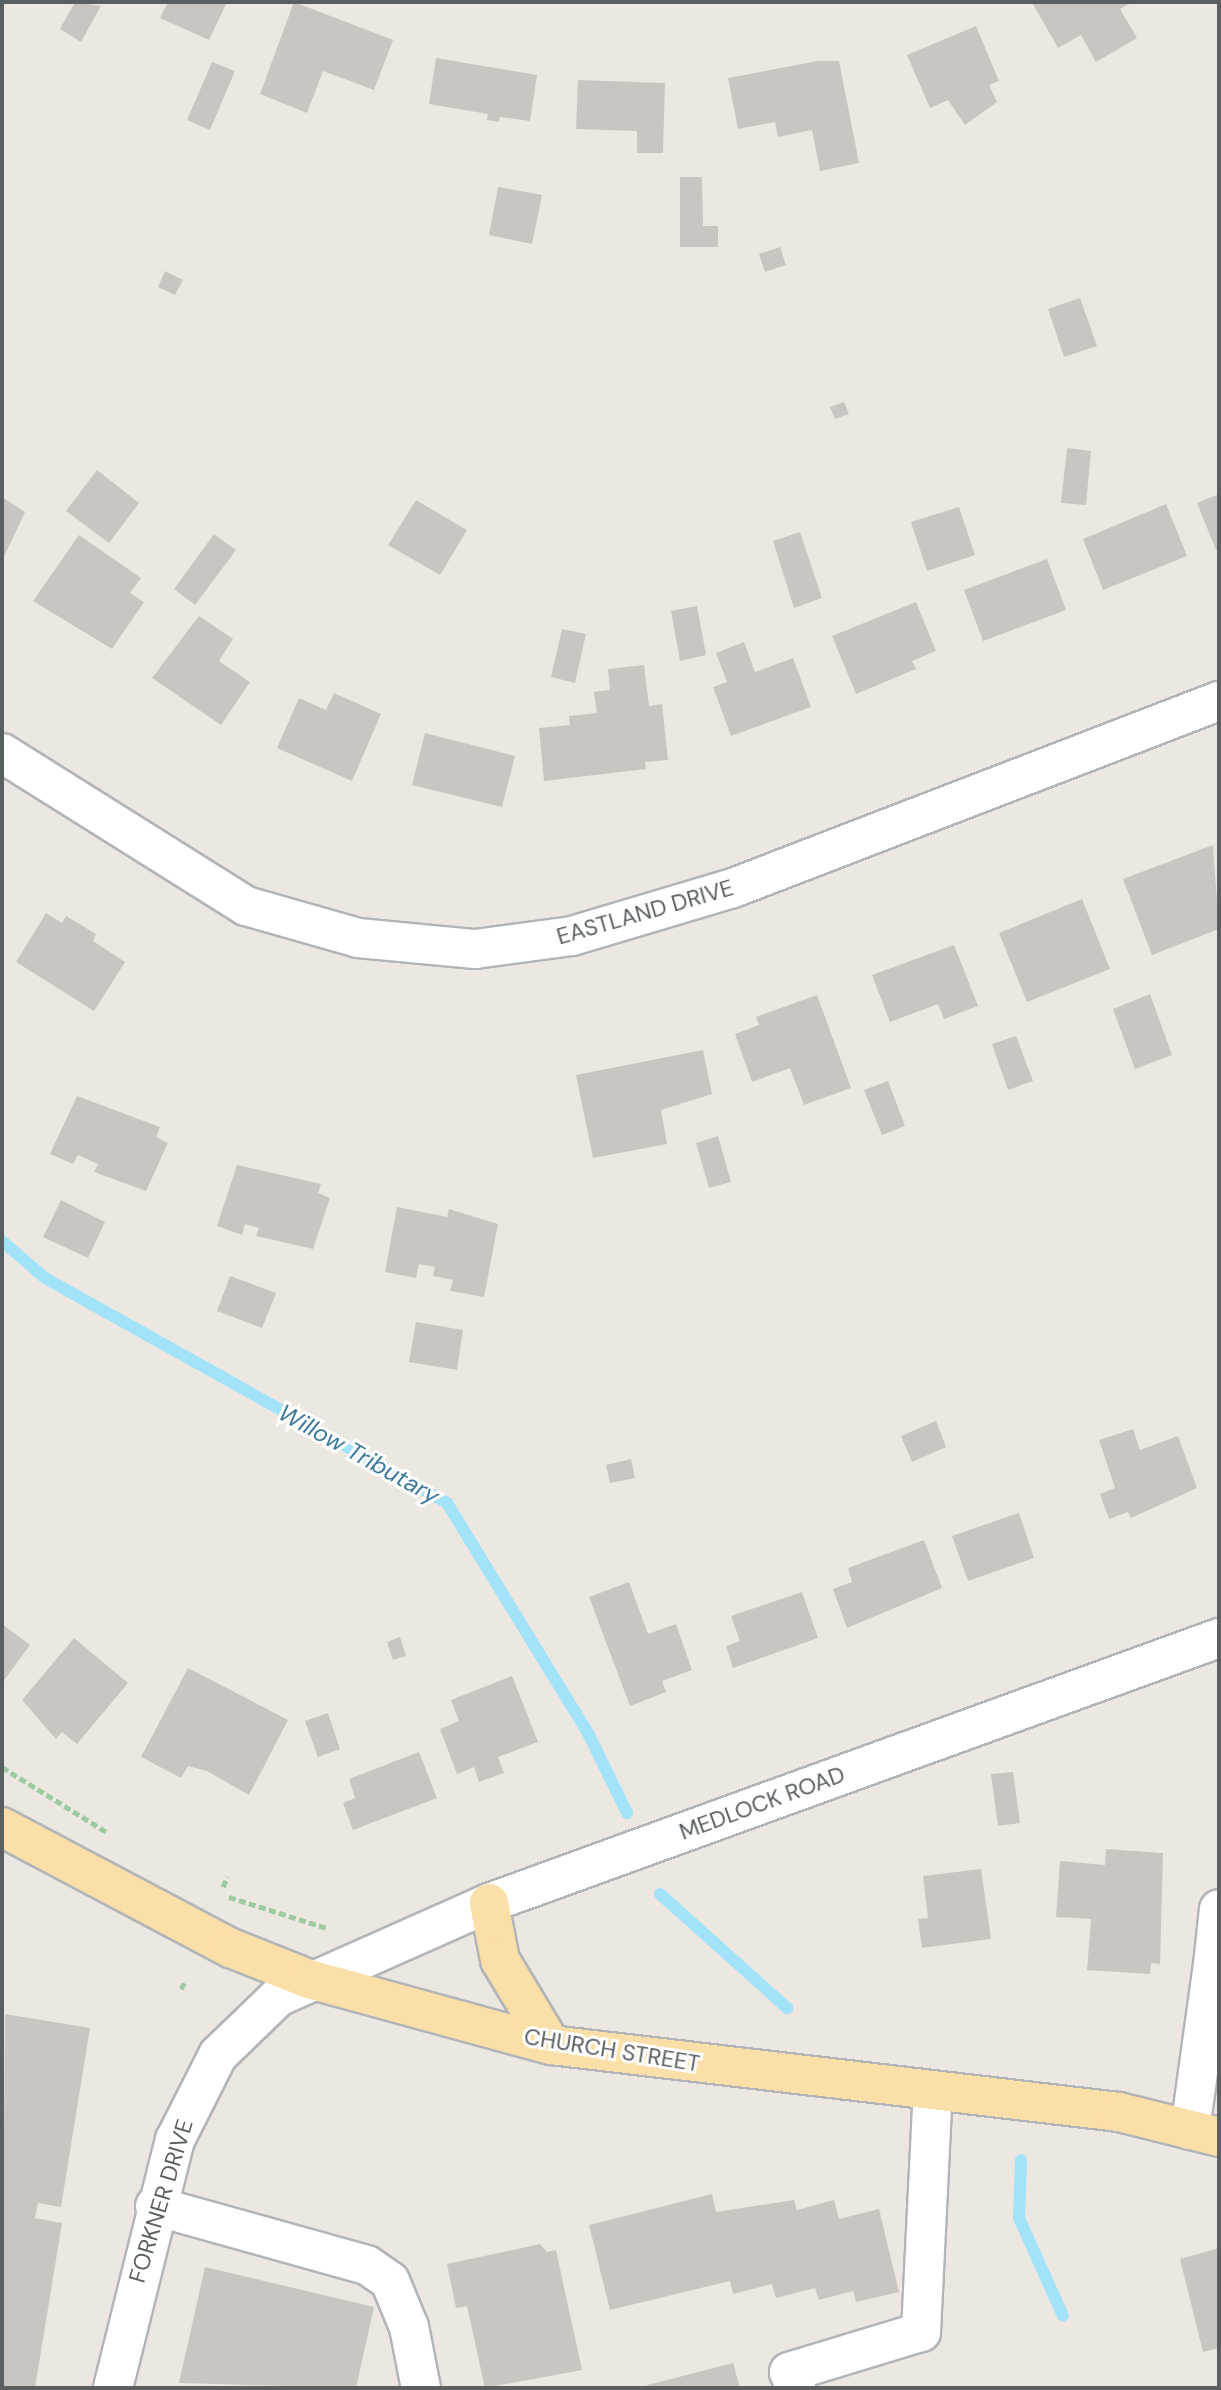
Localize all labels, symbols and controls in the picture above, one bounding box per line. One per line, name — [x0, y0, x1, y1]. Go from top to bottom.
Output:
street label: EASTLAND DRIVE — [553, 874, 737, 950]
water label: Willow Tributary — [274, 1398, 444, 1510]
street label: MEDLOCK ROAD — [676, 1760, 848, 1846]
street label: CHURCH STREET — [522, 2022, 702, 2078]
street label: FORKNER DRIVE — [123, 2116, 199, 2286]

